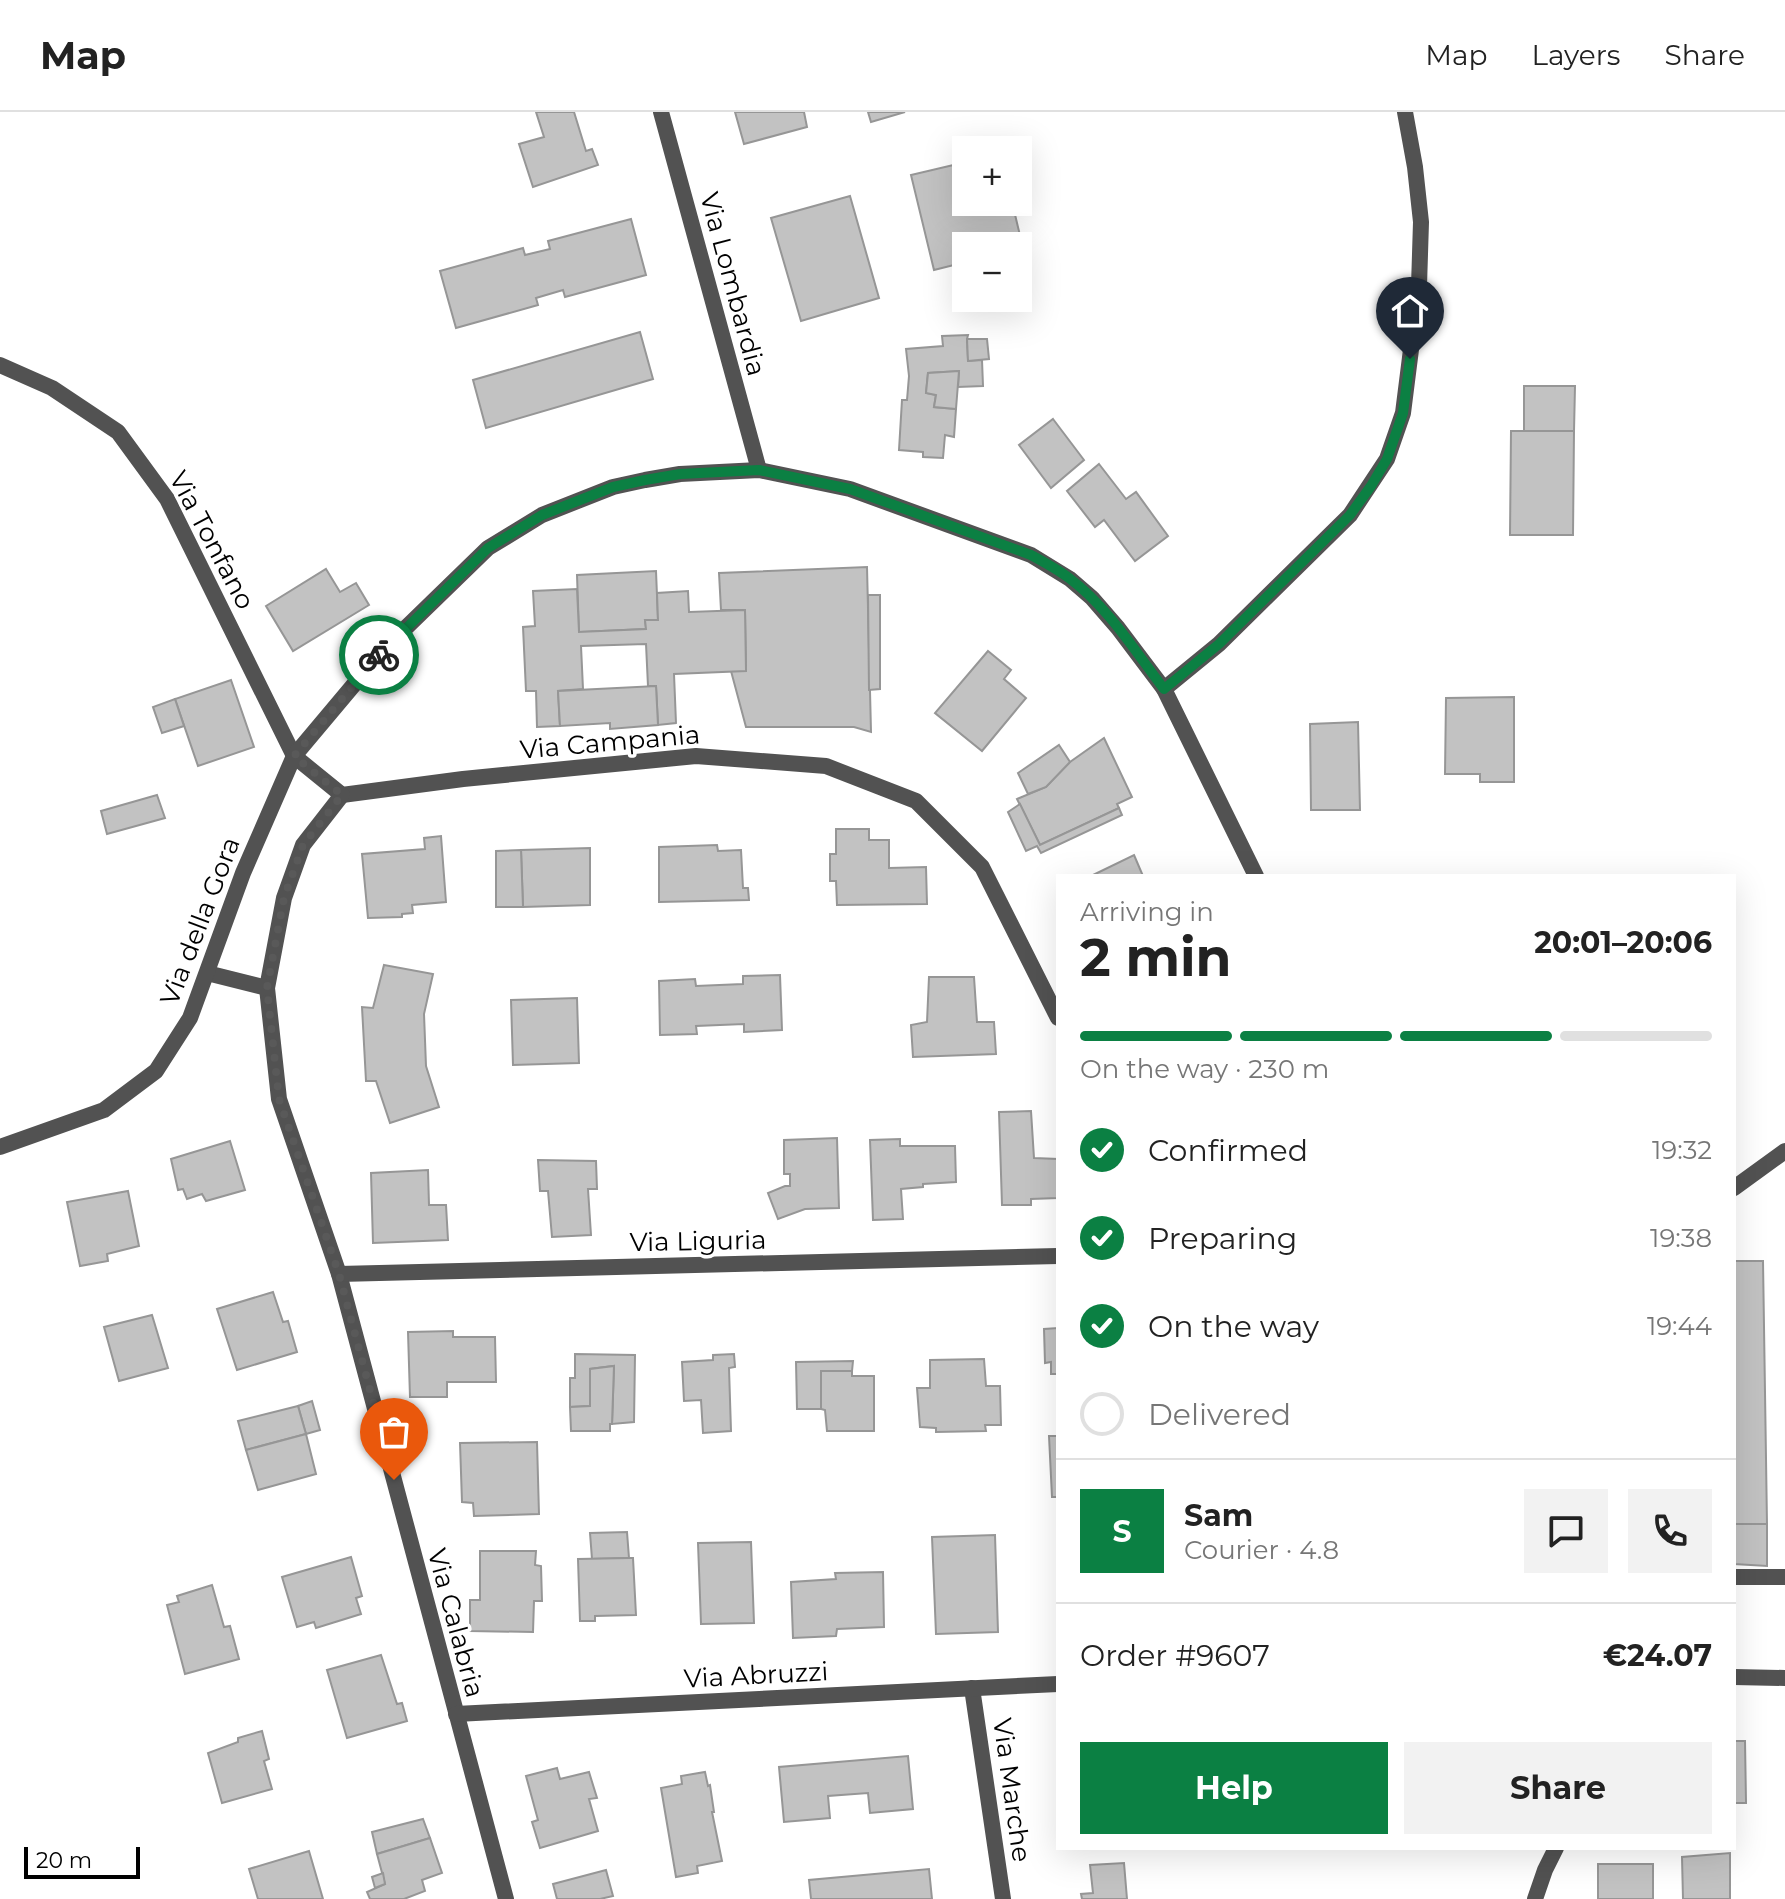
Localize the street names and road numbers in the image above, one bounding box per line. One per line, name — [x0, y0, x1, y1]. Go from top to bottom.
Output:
street label: Via Lombardia — [693, 189, 773, 379]
street label: Via Tonfano — [162, 465, 262, 615]
street label: Via Campania — [519, 718, 701, 766]
street label: Via della Gora — [153, 832, 247, 1010]
street label: Via Liguria — [629, 1224, 767, 1258]
street label: Via Calabria — [421, 1545, 491, 1701]
street label: Via Abruzzi — [683, 1655, 829, 1695]
street label: Via Marche — [986, 1716, 1038, 1864]

